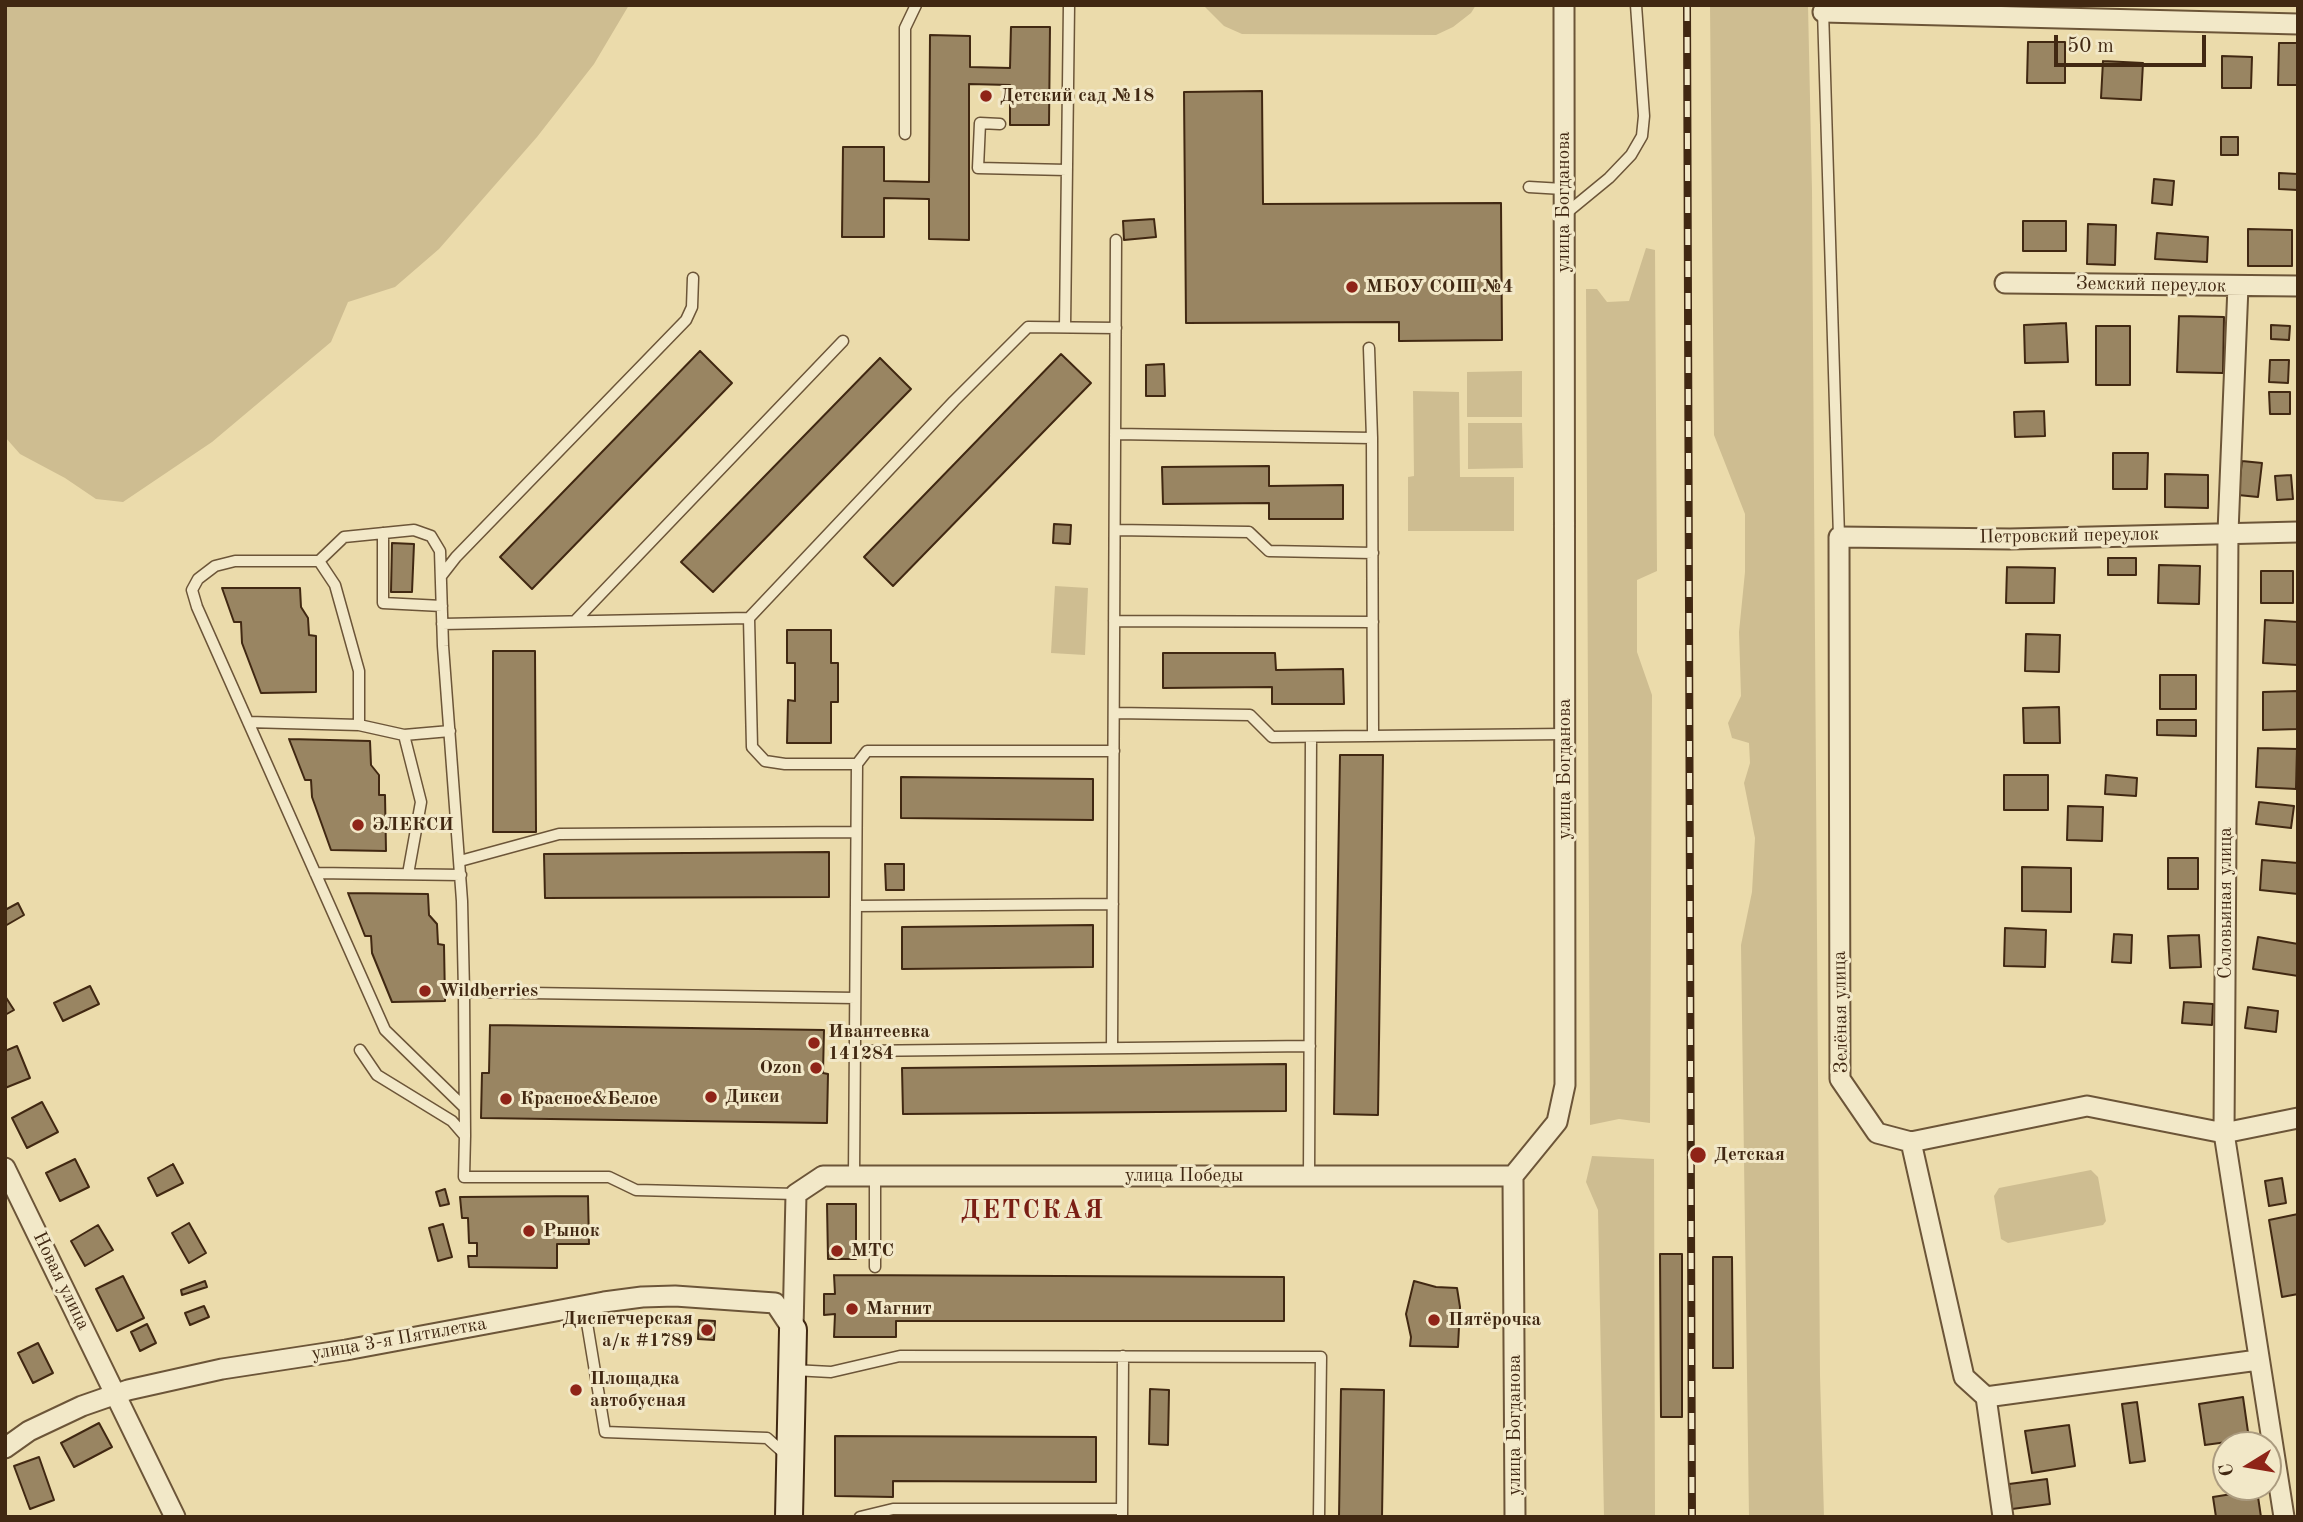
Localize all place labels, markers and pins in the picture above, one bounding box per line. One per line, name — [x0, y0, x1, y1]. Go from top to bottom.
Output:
place label: Детский сад №18 — [1000, 85, 1154, 107]
marker: Детский сад №18 — [978, 88, 994, 104]
place label: МБОУ СОШ №4 — [1366, 276, 1513, 298]
marker: МБОУ СОШ №4 — [1344, 279, 1360, 295]
place label: ЭЛЕКСИ — [372, 814, 454, 836]
marker: ЭЛЕКСИ — [350, 817, 366, 833]
place label: Wildberries — [439, 980, 538, 1002]
marker: Wildberries — [417, 983, 433, 999]
place label: Ивантеевка 141284 — [828, 1021, 930, 1065]
marker: Ивантеевка 141284 — [806, 1035, 822, 1051]
place label: Ozon — [760, 1057, 802, 1079]
marker: Ozon — [808, 1060, 824, 1076]
place label: Дикси — [725, 1086, 780, 1108]
place label: Красное&Белое — [520, 1088, 658, 1110]
marker: Дикси — [703, 1089, 719, 1105]
marker: Красное&Белое — [498, 1091, 514, 1107]
place label: Детская — [1714, 1144, 1785, 1166]
marker: Детская — [1688, 1145, 1708, 1165]
place label: Рынок — [543, 1220, 600, 1242]
marker: Рынок — [521, 1223, 537, 1239]
place label: МТС — [851, 1240, 894, 1262]
marker: МТС — [829, 1243, 845, 1259]
place label: Магнит — [866, 1298, 932, 1320]
marker: Магнит — [844, 1301, 860, 1317]
place label: Диспетчерская а/к #1789 — [562, 1308, 693, 1352]
place label: Пятёрочка — [1448, 1309, 1541, 1331]
marker: Пятёрочка — [1426, 1312, 1442, 1328]
marker: Диспетчерская а/к #1789 — [699, 1322, 715, 1338]
place label: Площадка автобусная — [590, 1368, 686, 1412]
marker: Площадка автобусная — [568, 1382, 584, 1398]

